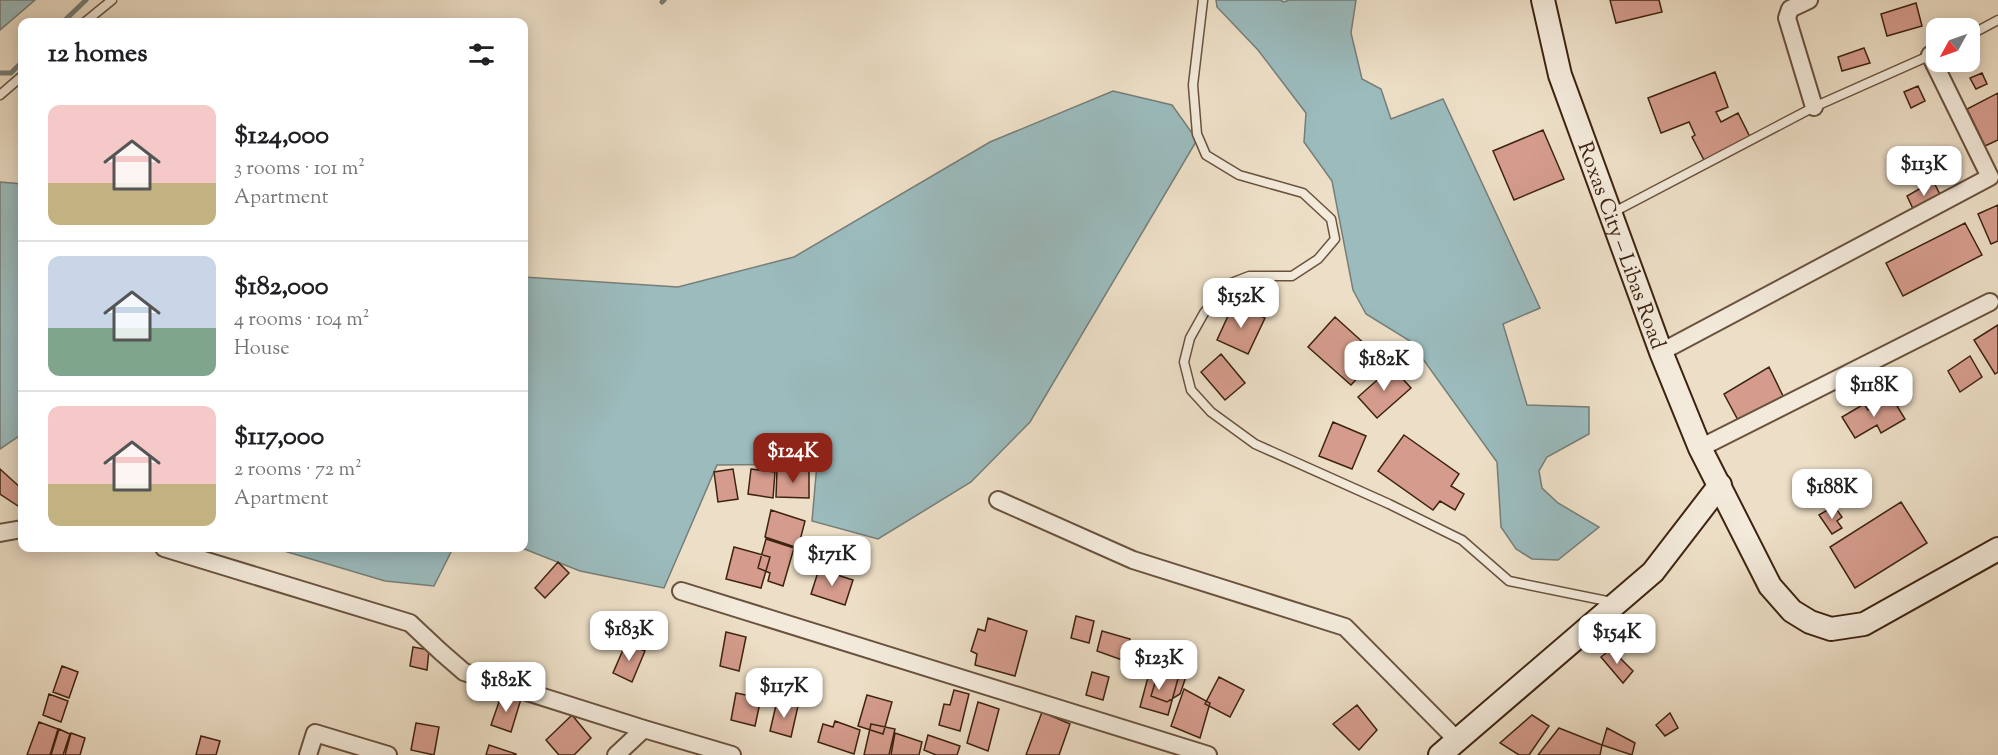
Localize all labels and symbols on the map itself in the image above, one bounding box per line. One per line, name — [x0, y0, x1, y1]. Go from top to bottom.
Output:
north arrow — [1926, 18, 1980, 72]
street label: Roxas City – Libas Road — [1569, 138, 1672, 354]
pin: $113K — [1882, 146, 1966, 197]
pin: $152K — [1199, 278, 1283, 329]
pin: $182K — [1342, 341, 1426, 392]
pin: $118K — [1832, 367, 1916, 418]
pin: $124K — [751, 433, 835, 484]
pin: $188K — [1790, 469, 1874, 520]
pin: $171K — [790, 536, 874, 587]
pin: $183K — [587, 611, 671, 662]
pin: $154K — [1575, 614, 1659, 665]
pin: $123K — [1117, 640, 1201, 691]
pin: $182K — [464, 662, 548, 713]
pin: $117K — [742, 668, 826, 719]

